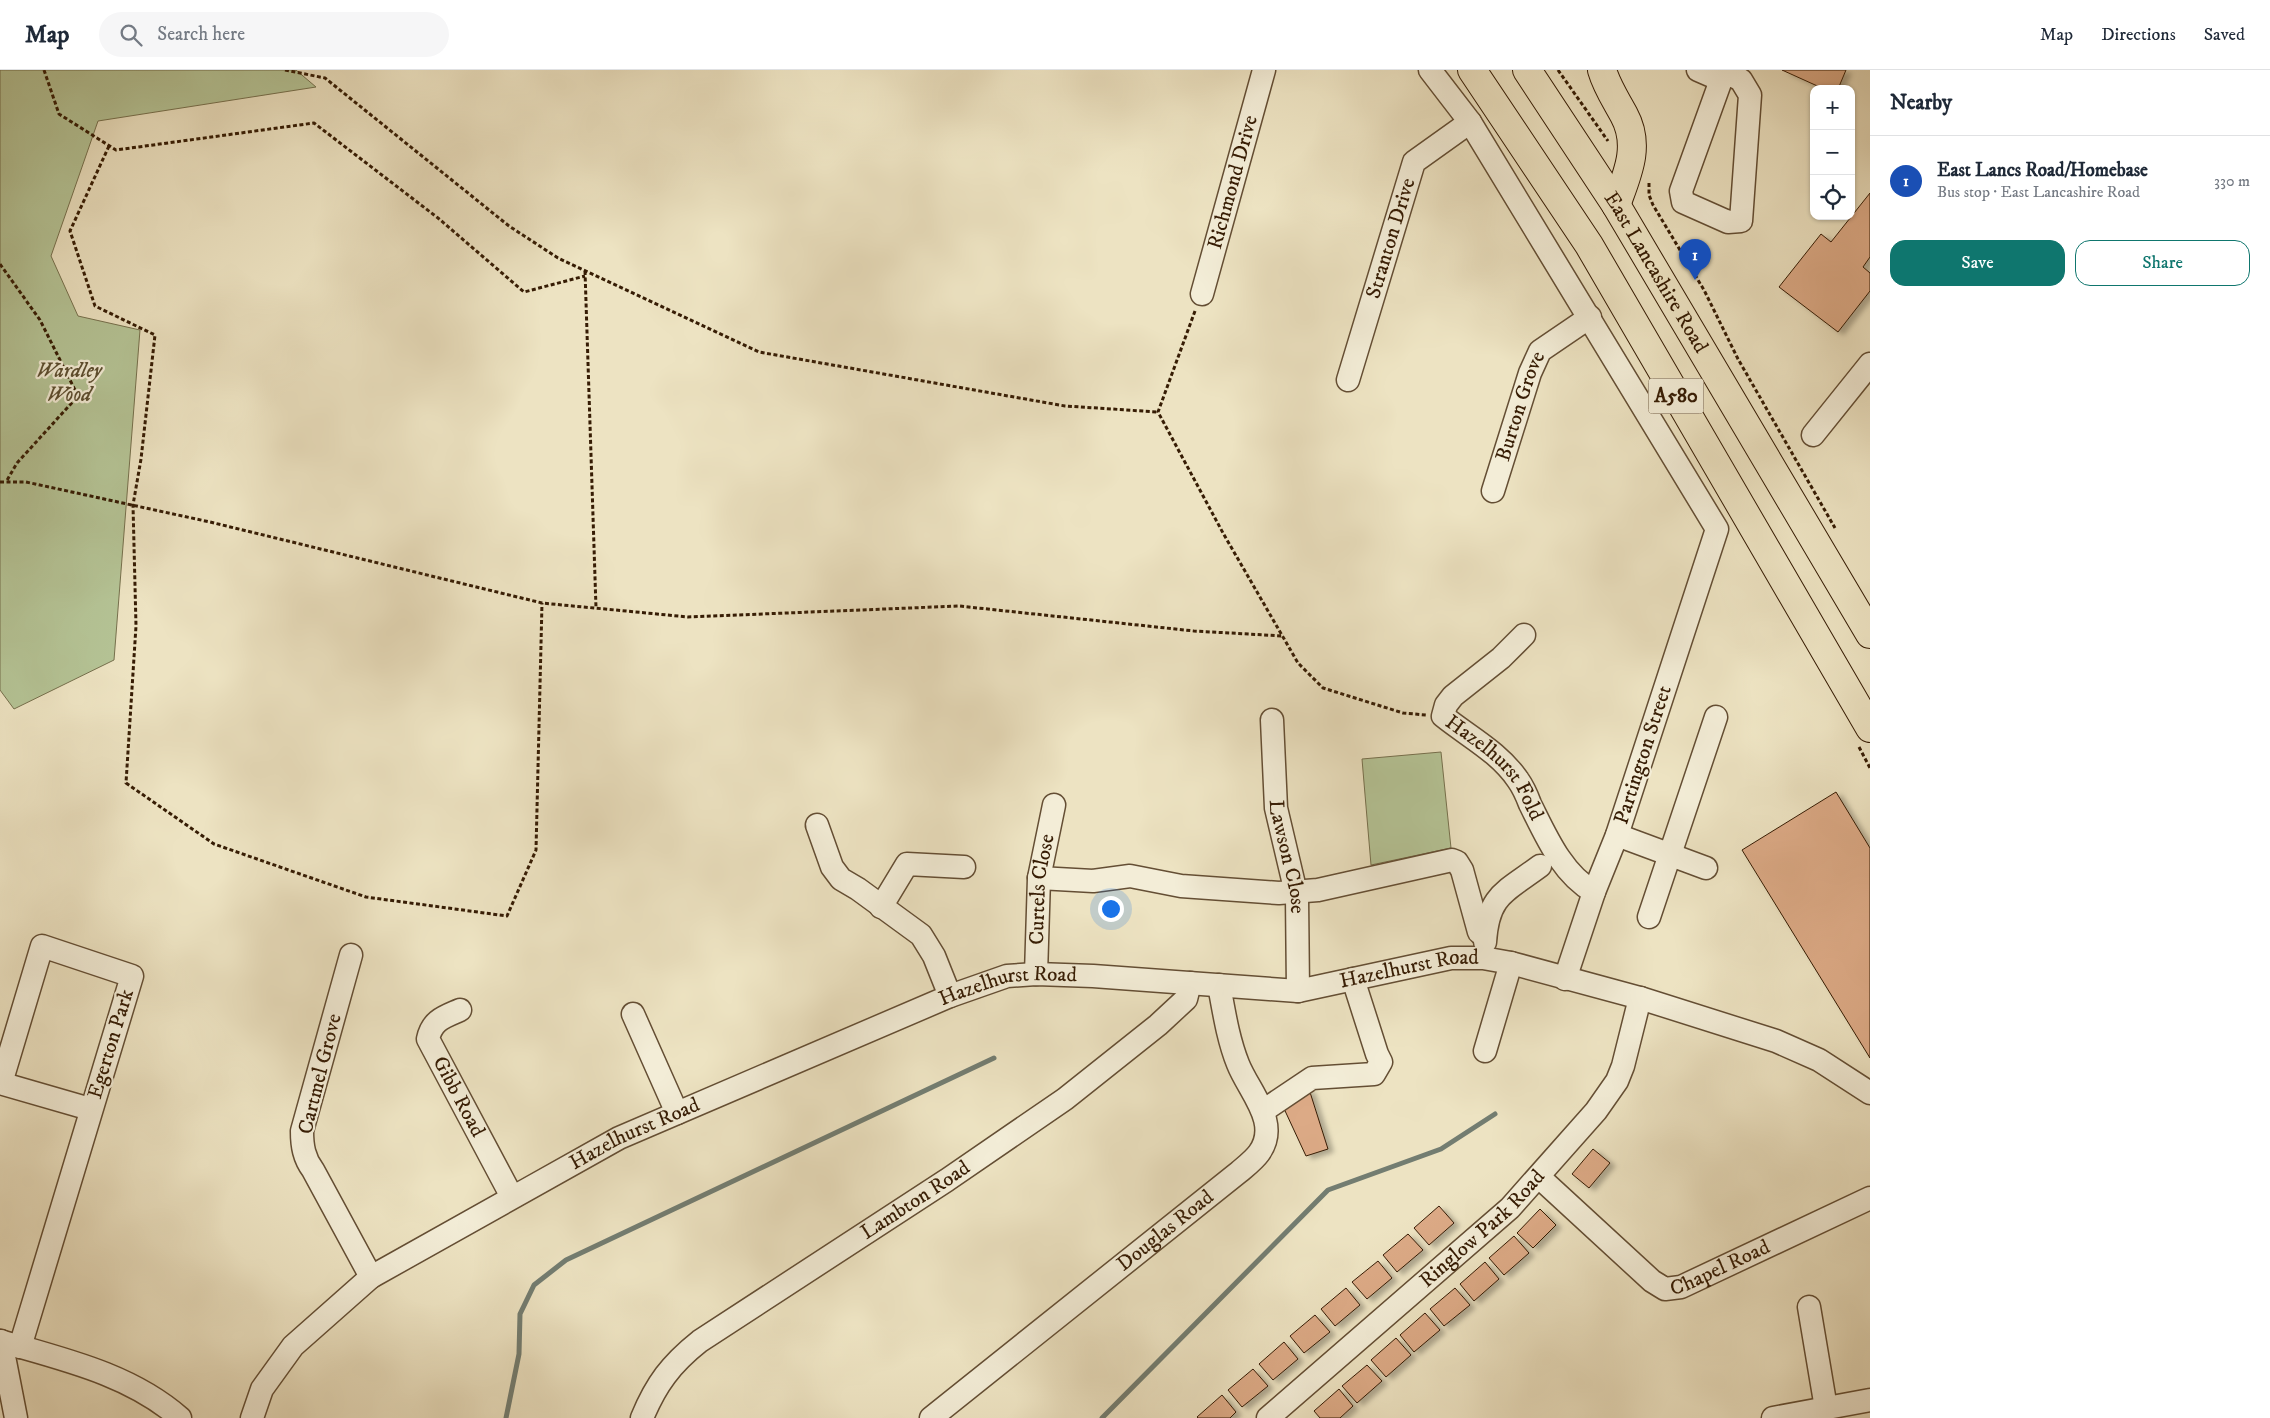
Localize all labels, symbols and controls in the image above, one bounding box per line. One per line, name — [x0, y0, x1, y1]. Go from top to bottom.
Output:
search box — [99, 12, 449, 57]
text: Map — [25, 20, 69, 50]
icon: search — [117, 21, 145, 49]
text: Search here — [157, 23, 245, 46]
text: Map — [2040, 24, 2073, 46]
text: Directions — [2101, 24, 2176, 46]
text: Saved — [2204, 24, 2245, 46]
map controls — [1810, 85, 1855, 220]
button: + — [1810, 85, 1855, 130]
text: Nearby — [1890, 90, 1952, 116]
street label: Richmond Drive — [1202, 112, 1264, 252]
button: − — [1810, 130, 1855, 175]
text: East Lancs Road/Homebase — [1937, 159, 2148, 182]
text: 1 — [1903, 171, 1909, 191]
text: 330 m — [2214, 171, 2250, 191]
street label: Stranton Drive — [1360, 175, 1421, 302]
button: locate — [1810, 175, 1855, 220]
text: Bus stop · East Lancashire Road — [1937, 182, 2140, 202]
street label: East Lancashire Road — [1598, 187, 1714, 358]
pin: 1 — [1679, 239, 1711, 280]
button: Save — [1890, 240, 2065, 286]
button: Share — [2075, 240, 2250, 286]
street label: Burton Grove — [1490, 347, 1551, 465]
park label: Wardley Wood — [36, 358, 104, 408]
road number: A580 — [1648, 378, 1704, 414]
street label: Partington Street — [1608, 682, 1678, 828]
street label: Hazelhurst Fold — [1440, 709, 1549, 825]
street label: Lawson Close — [1263, 799, 1310, 914]
street label: Curtels Close — [1024, 831, 1061, 945]
your location — [1098, 896, 1124, 922]
street label: Hazelhurst Road — [1337, 945, 1479, 995]
street label: Hazelhurst Road — [935, 961, 1078, 1012]
street label: Egerton Park — [82, 985, 140, 1102]
street label: Cartmel Grove — [292, 1011, 348, 1137]
street label: Gibb Road — [427, 1052, 491, 1142]
street label: Hazelhurst Road — [565, 1092, 704, 1176]
street label: Lambton Road — [856, 1155, 976, 1246]
street label: Ringlow Park Road — [1414, 1164, 1551, 1294]
street label: Douglas Road — [1112, 1184, 1219, 1277]
street label: Chapel Road — [1669, 1234, 1775, 1301]

